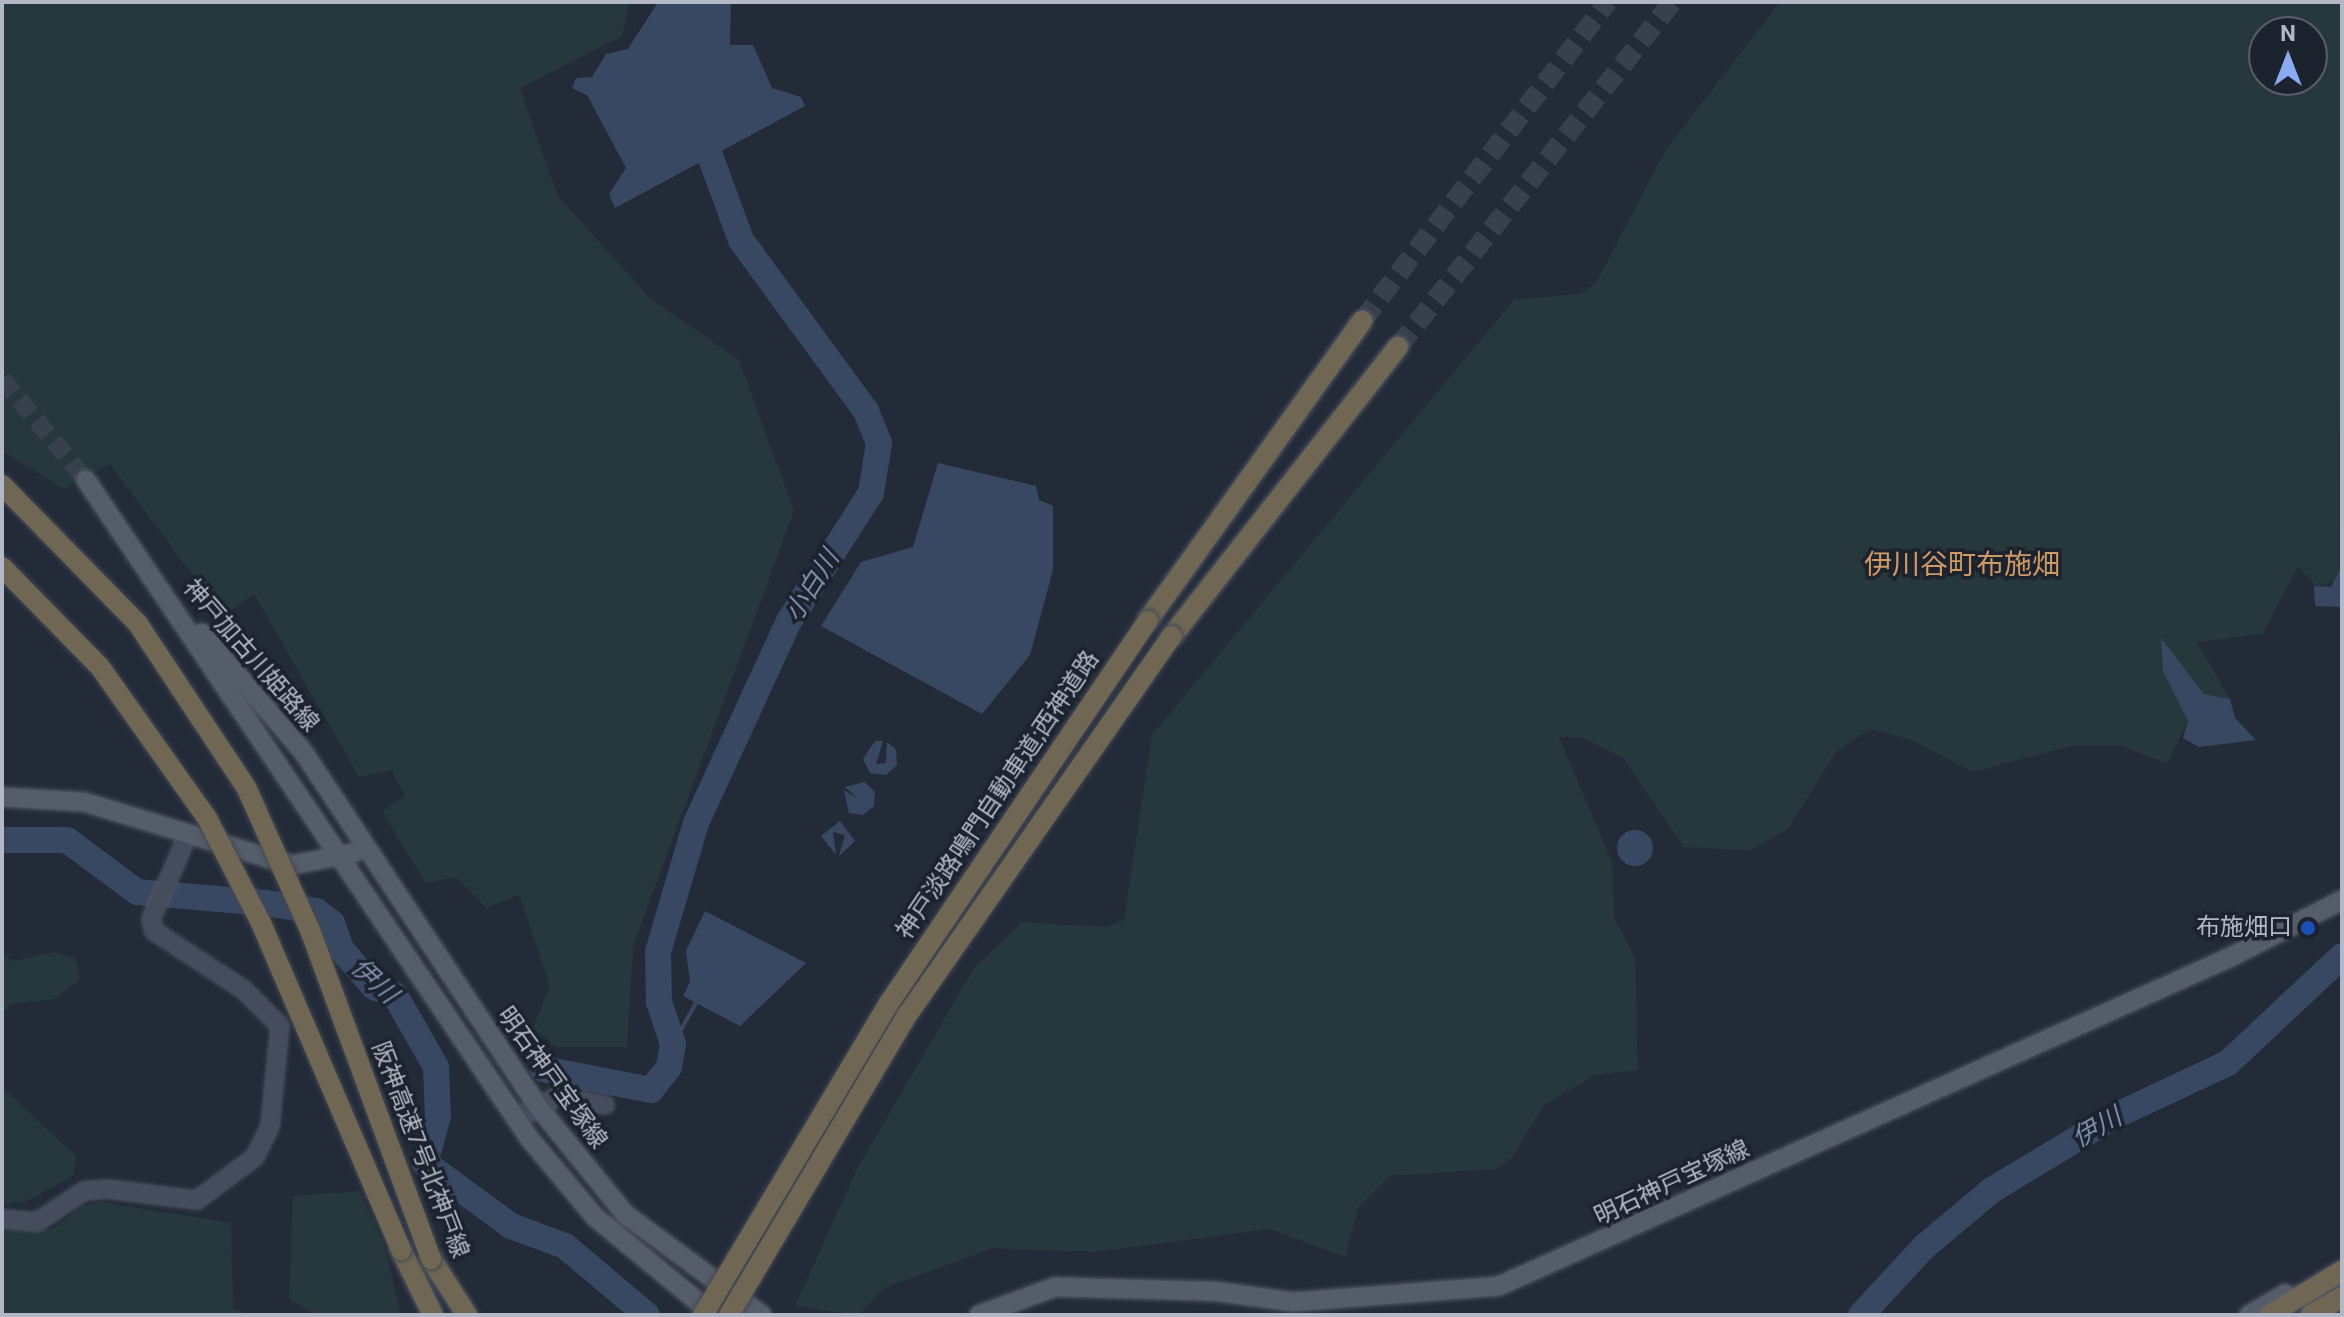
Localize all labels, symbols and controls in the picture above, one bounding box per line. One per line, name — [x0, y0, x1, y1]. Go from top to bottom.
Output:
north arrow — [2248, 16, 2328, 96]
text: N — [2280, 21, 2296, 46]
water label: 小白川 — [778, 545, 846, 627]
district label: 伊川谷町布施畑 — [1864, 548, 2060, 582]
street label: 神戸加古川姫路線 — [177, 574, 325, 738]
street label: 神戸淡路鳴門自動車道;西神道路 — [891, 646, 1105, 944]
place label: 布施畑口 — [2196, 914, 2292, 942]
marker: 布施畑口 — [2299, 919, 2317, 937]
water label: 伊川 — [344, 952, 404, 1010]
street label: 明石神戸宝塚線 — [491, 1002, 613, 1154]
street label: 阪神高速7号北神戸線 — [365, 1038, 475, 1262]
water label: 伊川 — [2067, 1101, 2127, 1155]
street label: 明石神戸宝塚線 — [1590, 1134, 1754, 1232]

